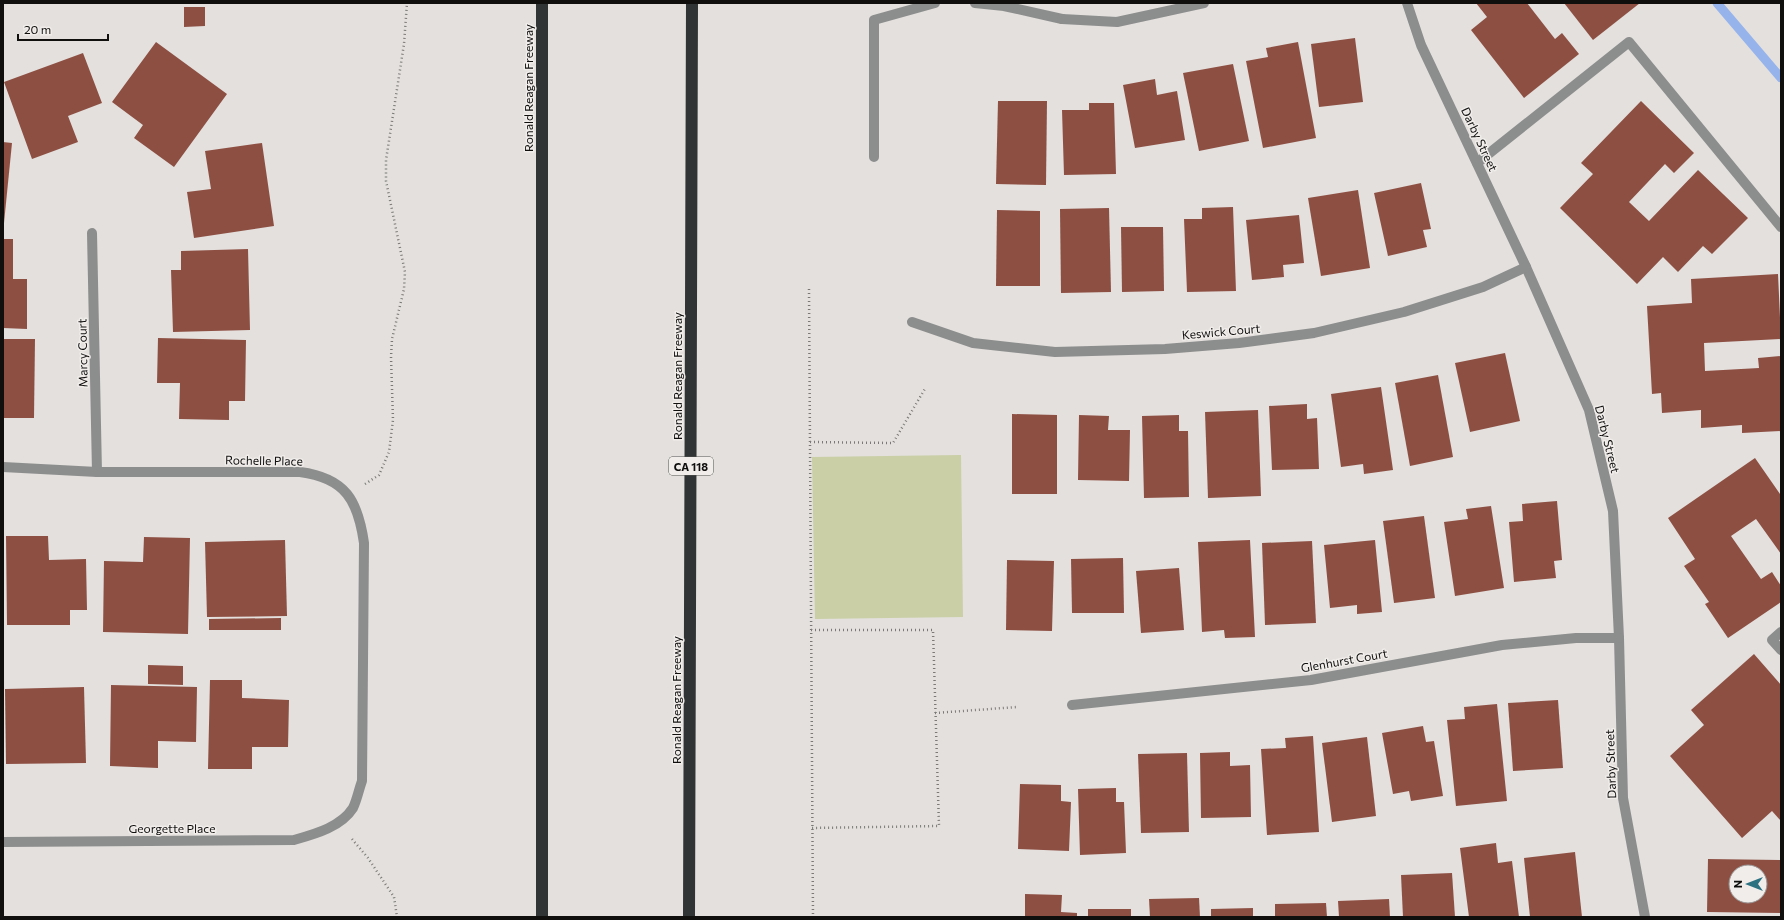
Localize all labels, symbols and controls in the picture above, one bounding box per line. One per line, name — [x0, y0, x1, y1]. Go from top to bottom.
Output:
scale bar — [18, 16, 108, 42]
text: 20 m — [24, 22, 51, 36]
street label: Ronald Reagan Freeway — [521, 24, 535, 152]
street label: Darby Street — [1459, 105, 1501, 173]
street label: Ronald Reagan Freeway — [670, 312, 684, 440]
street label: Marcy Court — [74, 319, 90, 387]
street label: Keswick Court — [1181, 321, 1261, 341]
street label: Darby Street — [1593, 404, 1623, 474]
street label: Rochelle Place — [225, 452, 303, 468]
road number: CA 118 — [669, 457, 713, 475]
street label: Ronald Reagan Freeway — [669, 636, 683, 764]
street label: Glenhurst Court — [1300, 645, 1388, 675]
street label: Darby Street — [1602, 729, 1618, 799]
street label: Georgette Place — [128, 821, 216, 835]
north arrow — [1728, 864, 1768, 904]
text: N — [1731, 880, 1744, 888]

